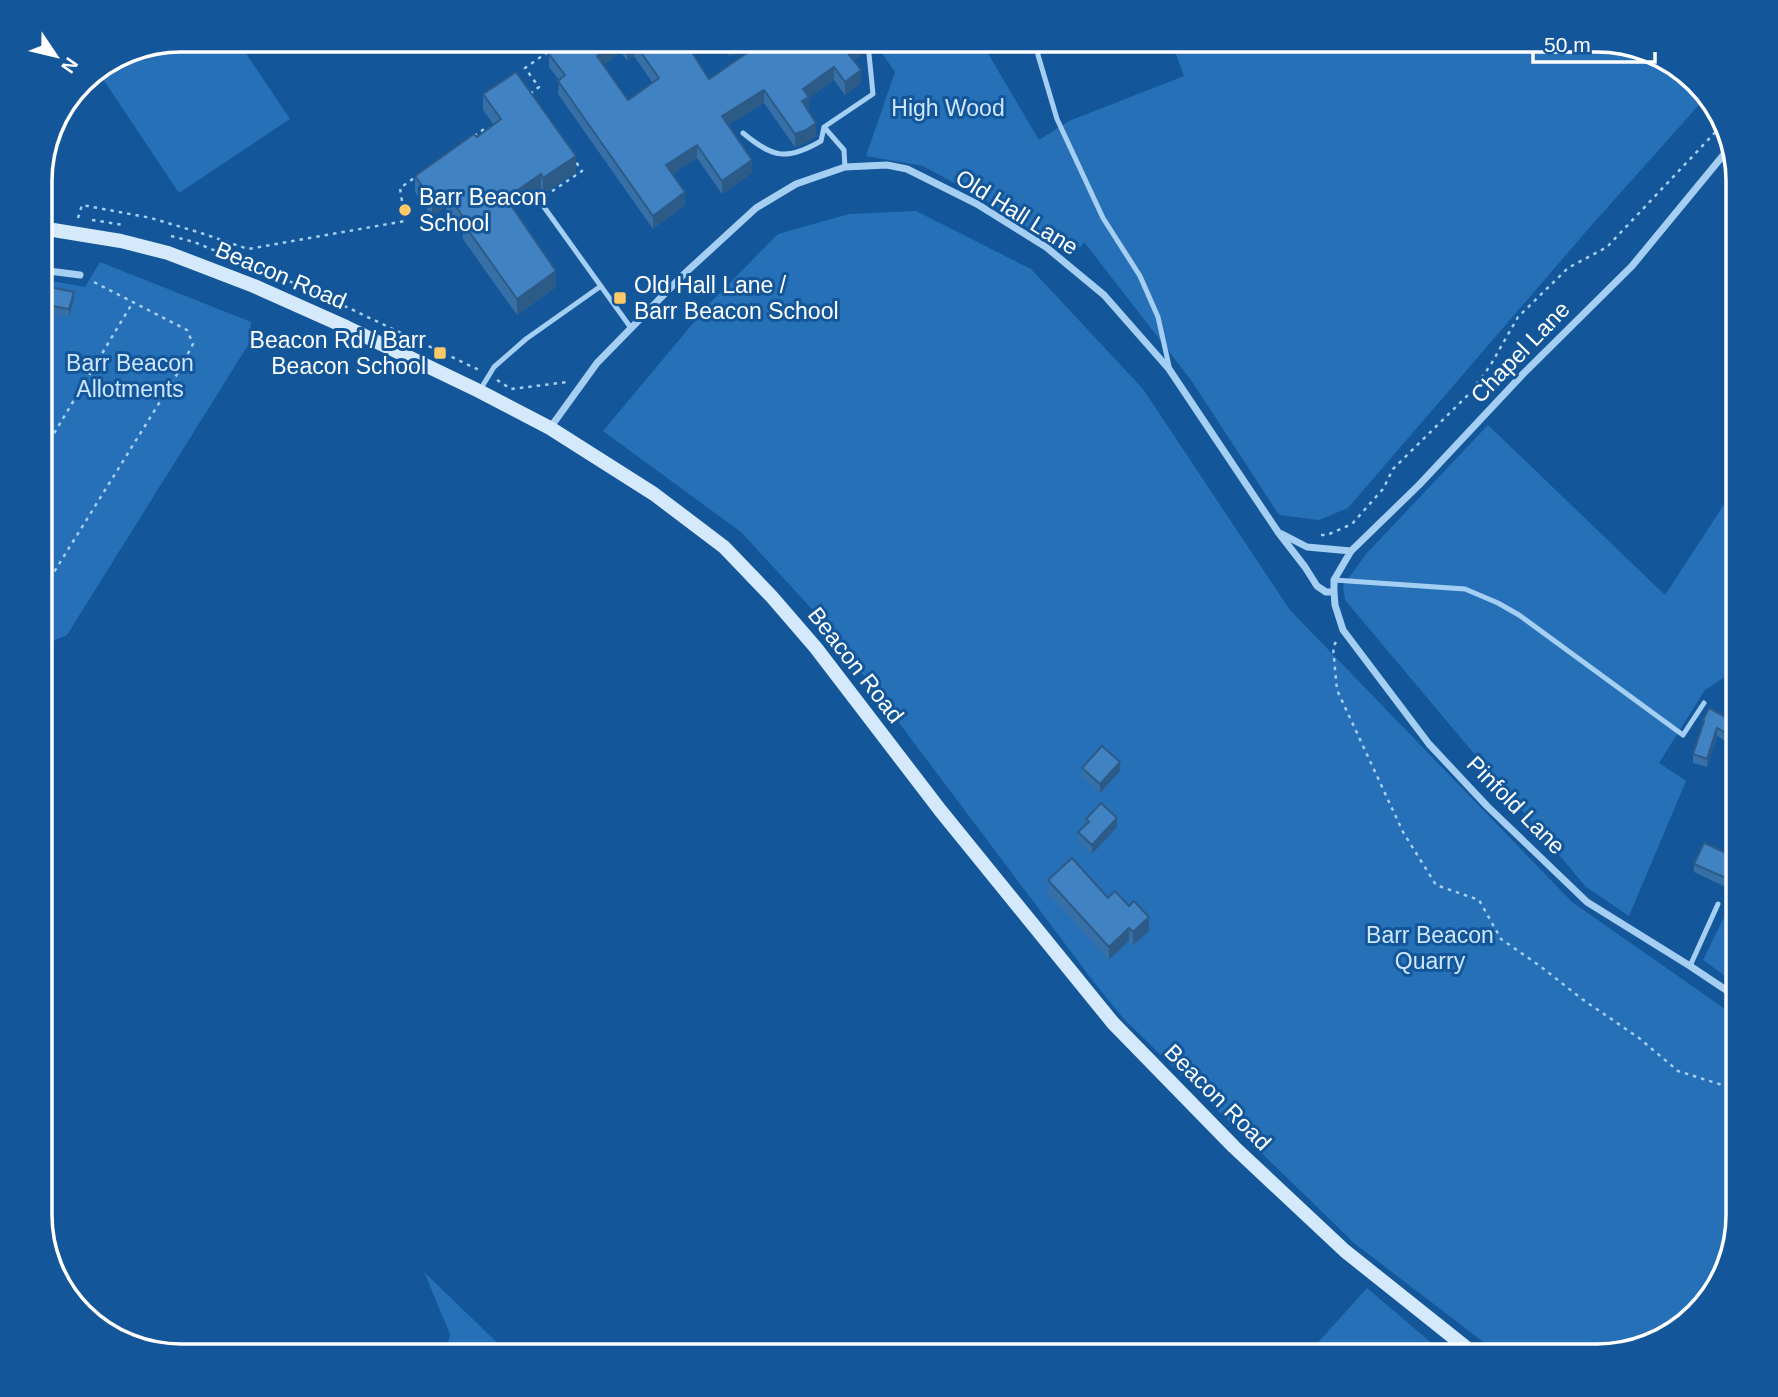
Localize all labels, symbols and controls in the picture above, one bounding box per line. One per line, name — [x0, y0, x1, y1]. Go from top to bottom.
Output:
north arrow — [21, 21, 91, 91]
scale bar — [1533, 21, 1656, 65]
text: 50 m — [1544, 33, 1591, 56]
text: N — [57, 54, 82, 77]
park label: High Wood — [891, 95, 1005, 121]
street label: Old Hall Lane — [951, 164, 1083, 260]
place label: Barr Beacon School — [419, 184, 547, 236]
marker: Barr Beacon School — [397, 202, 413, 218]
street label: Beacon Road — [212, 236, 350, 314]
place label: Old Hall Lane / Barr Beacon School — [634, 272, 839, 324]
marker: Old Hall Lane / Barr Beacon School — [612, 290, 628, 306]
street label: Chapel Lane — [1465, 296, 1575, 408]
place label: Beacon Rd / Barr Beacon School — [250, 327, 426, 379]
marker: Beacon Rd / Barr Beacon School — [432, 345, 448, 361]
park label: Barr Beacon Allotments — [66, 350, 194, 402]
street label: Beacon Road — [803, 602, 909, 728]
street label: Pinfold Lane — [1462, 751, 1570, 859]
park label: Barr Beacon Quarry — [1366, 922, 1494, 974]
street label: Beacon Road — [1160, 1039, 1276, 1155]

